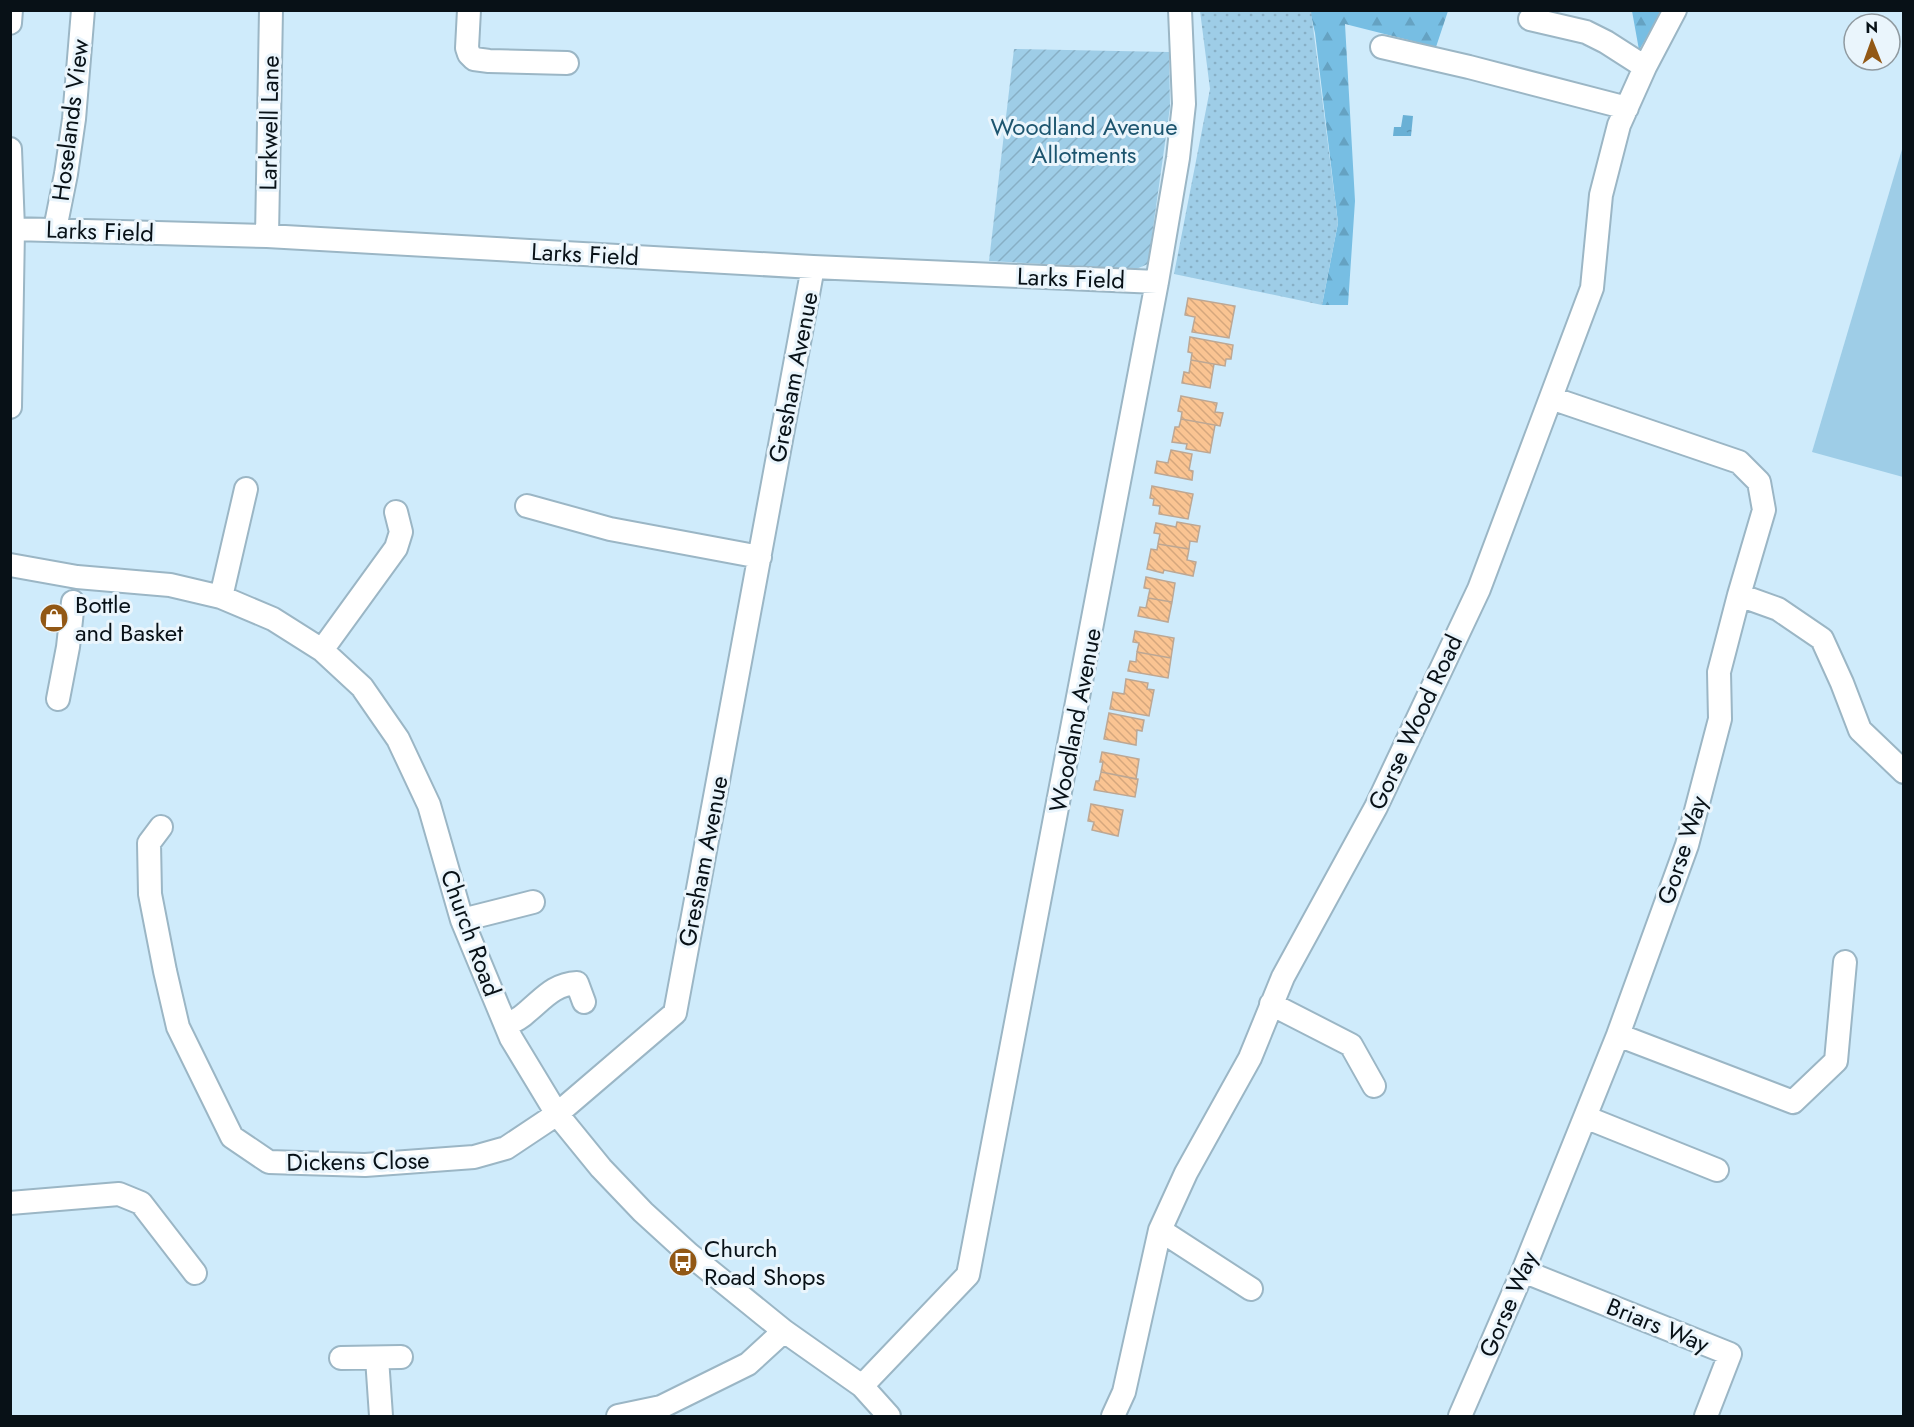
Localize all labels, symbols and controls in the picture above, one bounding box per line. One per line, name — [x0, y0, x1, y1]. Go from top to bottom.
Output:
north arrow — [1842, 12, 1902, 72]
text: N — [1865, 16, 1878, 39]
street label: Hoselands View — [43, 36, 97, 203]
street label: Larkwell Lane — [250, 55, 288, 191]
park label: Woodland Avenue Allotments — [990, 109, 1178, 172]
street label: Larks Field — [46, 212, 154, 250]
street label: Larks Field — [530, 234, 640, 274]
street label: Larks Field — [1017, 259, 1125, 297]
street label: Gresham Avenue — [759, 289, 827, 465]
place label: Bottle and Basket — [75, 587, 183, 650]
shop icon: Bottle and Basket — [38, 602, 70, 634]
street label: Woodland Avenue — [1040, 625, 1110, 815]
street label: Gorse Wood Road — [1359, 629, 1471, 815]
street label: Gresham Avenue — [669, 773, 737, 949]
street label: Gorse Way — [1648, 791, 1716, 909]
street label: Church Road — [432, 865, 510, 1001]
street label: Dickens Close — [286, 1142, 430, 1180]
place label: Church Road Shops — [704, 1231, 825, 1294]
street label: Gorse Way — [1470, 1245, 1546, 1363]
bus stop icon: Church Road Shops — [667, 1246, 699, 1278]
street label: Briars Way — [1601, 1289, 1715, 1362]

